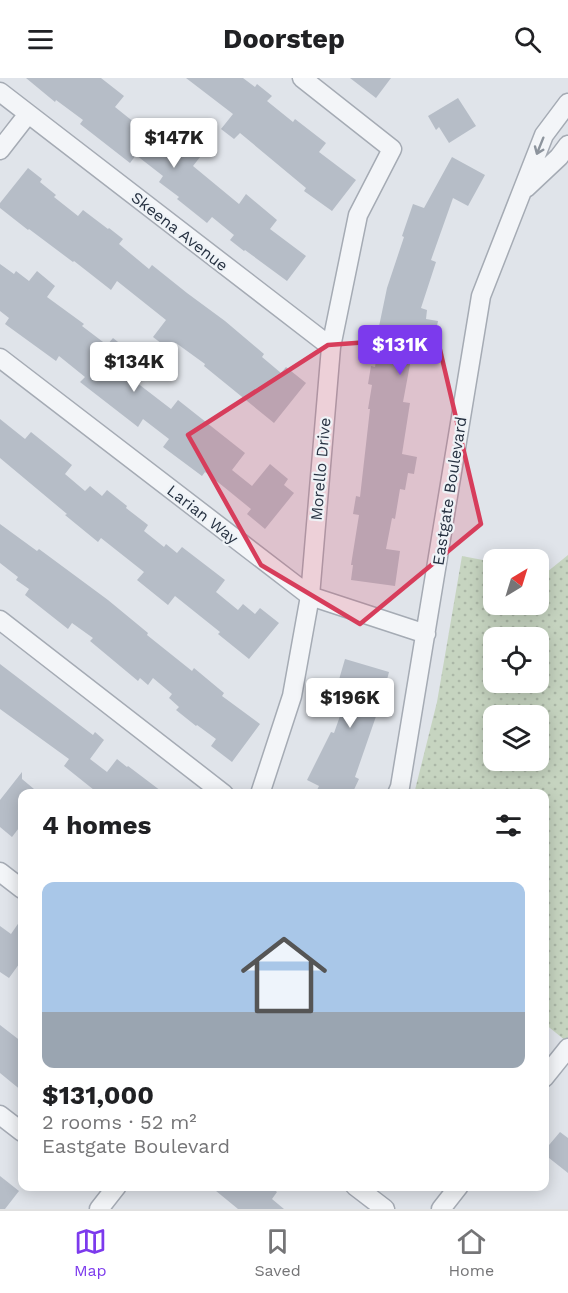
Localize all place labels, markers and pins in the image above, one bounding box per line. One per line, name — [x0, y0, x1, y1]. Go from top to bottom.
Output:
pin: $147K — [132, 118, 216, 169]
pin: $131K — [358, 325, 442, 376]
pin: $134K — [92, 342, 176, 393]
pin: $196K — [308, 678, 392, 729]

